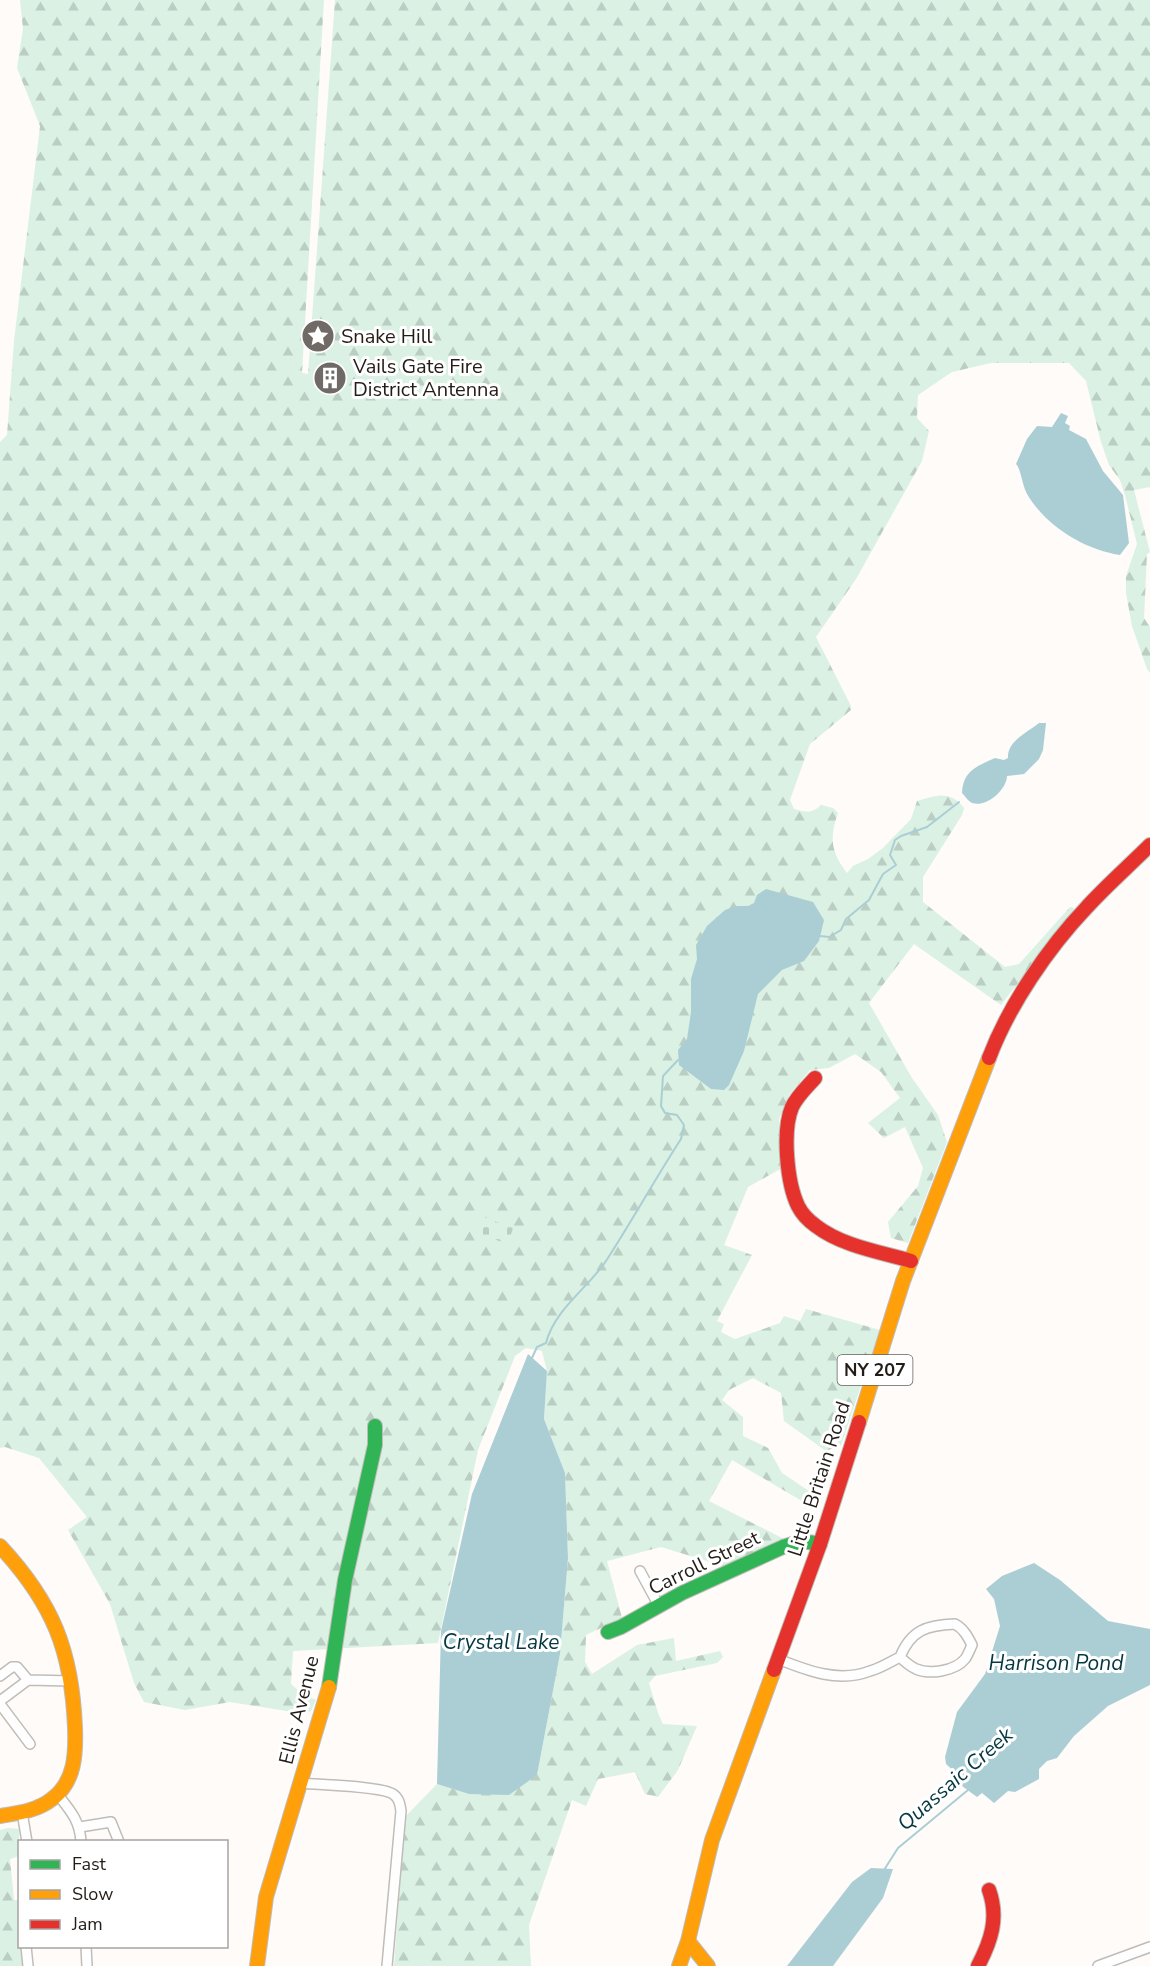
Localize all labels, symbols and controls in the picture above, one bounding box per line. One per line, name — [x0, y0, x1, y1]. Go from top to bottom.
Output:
place icon: Snake Hill — [300, 318, 336, 354]
place label: Snake Hill — [341, 323, 433, 350]
place label: Vails Gate Fire District Antenna — [352, 353, 499, 403]
building icon: Vails Gate Fire District Antenna — [312, 360, 348, 396]
road number: NY 207 — [838, 1355, 912, 1385]
street label: Little Britain Road — [781, 1398, 857, 1560]
street label: Carroll Street — [644, 1524, 765, 1602]
water label: Crystal Lake — [443, 1628, 559, 1656]
water label: Harrison Pond — [989, 1649, 1124, 1677]
street label: Ellis Avenue — [272, 1653, 326, 1767]
water label: Quassaic Creek — [891, 1721, 1019, 1837]
legend — [18, 1840, 228, 1948]
text: Fast — [72, 1852, 107, 1876]
text: Slow — [72, 1882, 113, 1906]
text: Jam — [71, 1912, 103, 1936]

